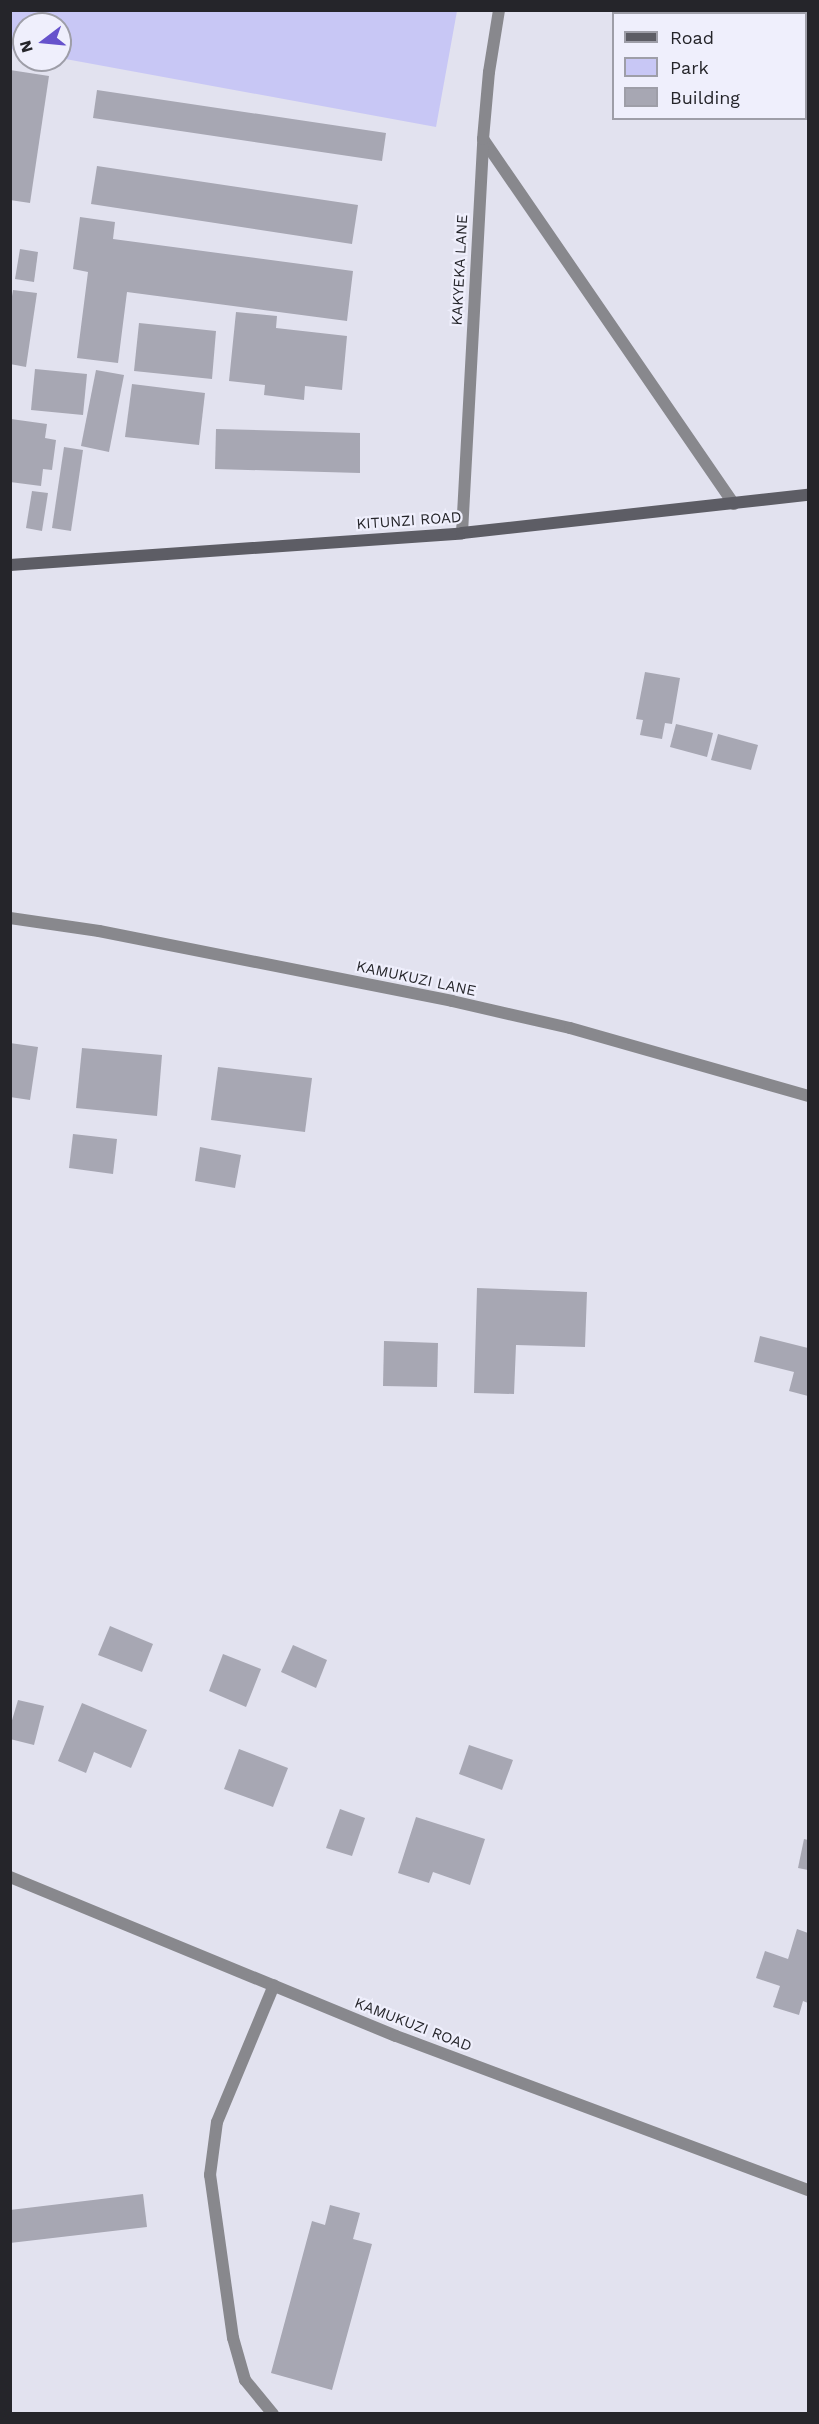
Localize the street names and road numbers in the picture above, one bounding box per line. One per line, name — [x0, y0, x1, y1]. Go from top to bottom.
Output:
street label: KAKYEKA LANE — [448, 214, 472, 326]
street label: KITUNZI ROAD — [356, 508, 462, 534]
street label: KAMUKUZI LANE — [354, 958, 478, 1000]
street label: KAMUKUZI ROAD — [352, 1994, 474, 2056]

